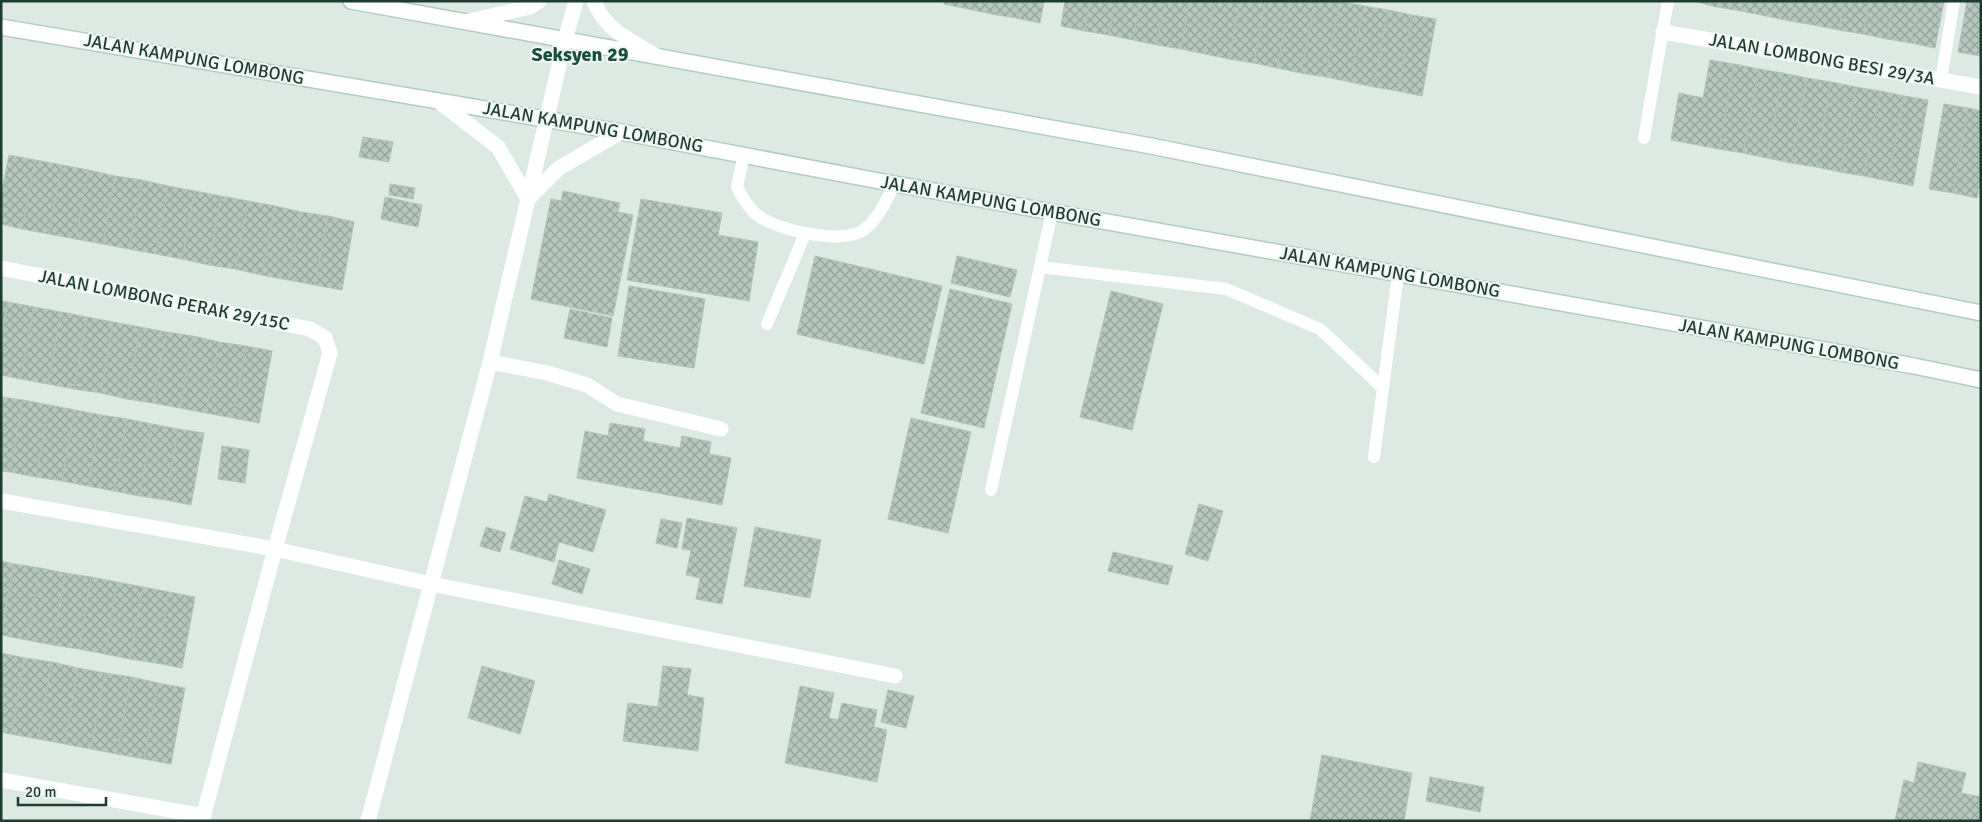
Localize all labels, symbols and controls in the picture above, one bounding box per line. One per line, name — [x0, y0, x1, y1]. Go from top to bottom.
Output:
street label: JALAN LOMBONG BESI 29/3A — [1707, 28, 1937, 90]
street label: JALAN KAMPUNG LOMBONG — [82, 29, 306, 89]
district label: Seksyen 29 — [532, 42, 629, 67]
street label: JALAN KAMPUNG LOMBONG — [481, 97, 705, 157]
street label: JALAN KAMPUNG LOMBONG — [879, 171, 1103, 231]
street label: JALAN KAMPUNG LOMBONG — [1278, 242, 1502, 302]
street label: JALAN LOMBONG PERAK 29/15C — [37, 265, 291, 335]
street label: JALAN KAMPUNG LOMBONG — [1677, 314, 1901, 374]
scale bar — [18, 774, 105, 806]
text: 20 m — [25, 783, 56, 801]

